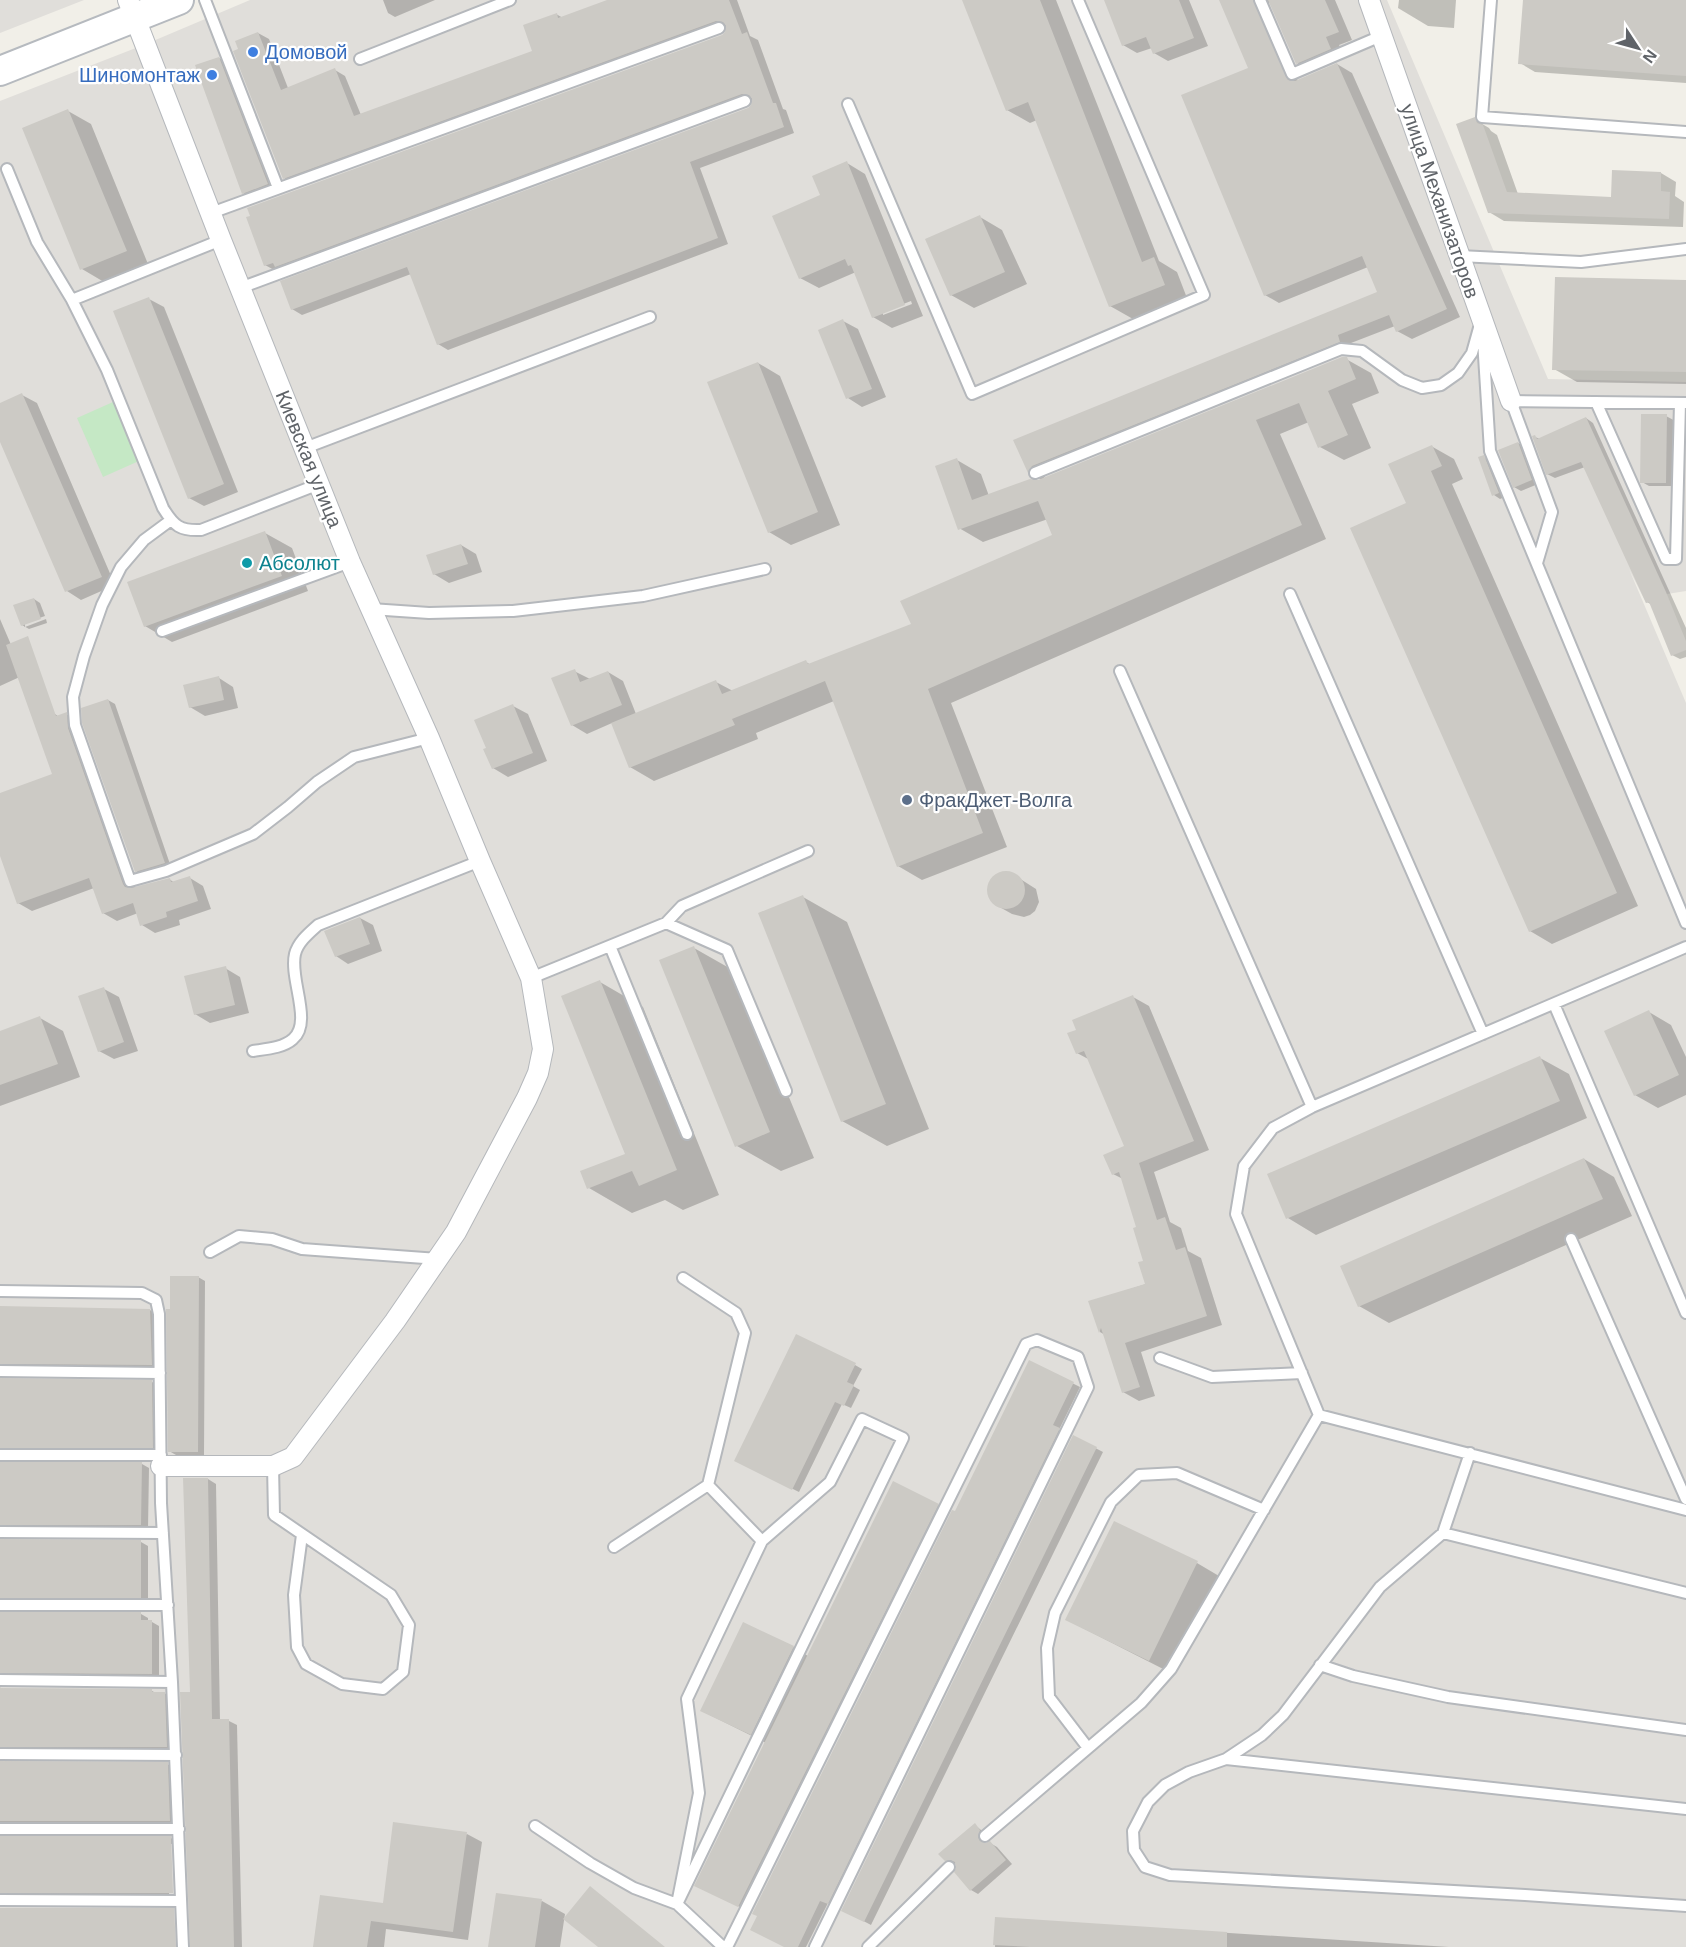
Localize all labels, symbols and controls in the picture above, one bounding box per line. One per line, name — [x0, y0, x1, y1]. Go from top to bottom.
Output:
north arrow — [1608, 18, 1668, 78]
place label: Домовой — [265, 41, 347, 63]
marker: Домовой — [246, 45, 260, 59]
text: N — [1639, 47, 1660, 66]
place label: Шиномонтаж — [79, 64, 201, 86]
marker: Шиномонтаж — [205, 68, 219, 82]
street label: улица Механизаторов — [1396, 101, 1484, 301]
street label: Киевская улица — [271, 387, 347, 532]
place label: Абсолют — [259, 552, 340, 574]
marker: Абсолют — [240, 556, 254, 570]
place label: ФракДжет-Волга — [919, 789, 1073, 811]
marker: ФракДжет-Волга — [900, 793, 914, 807]

